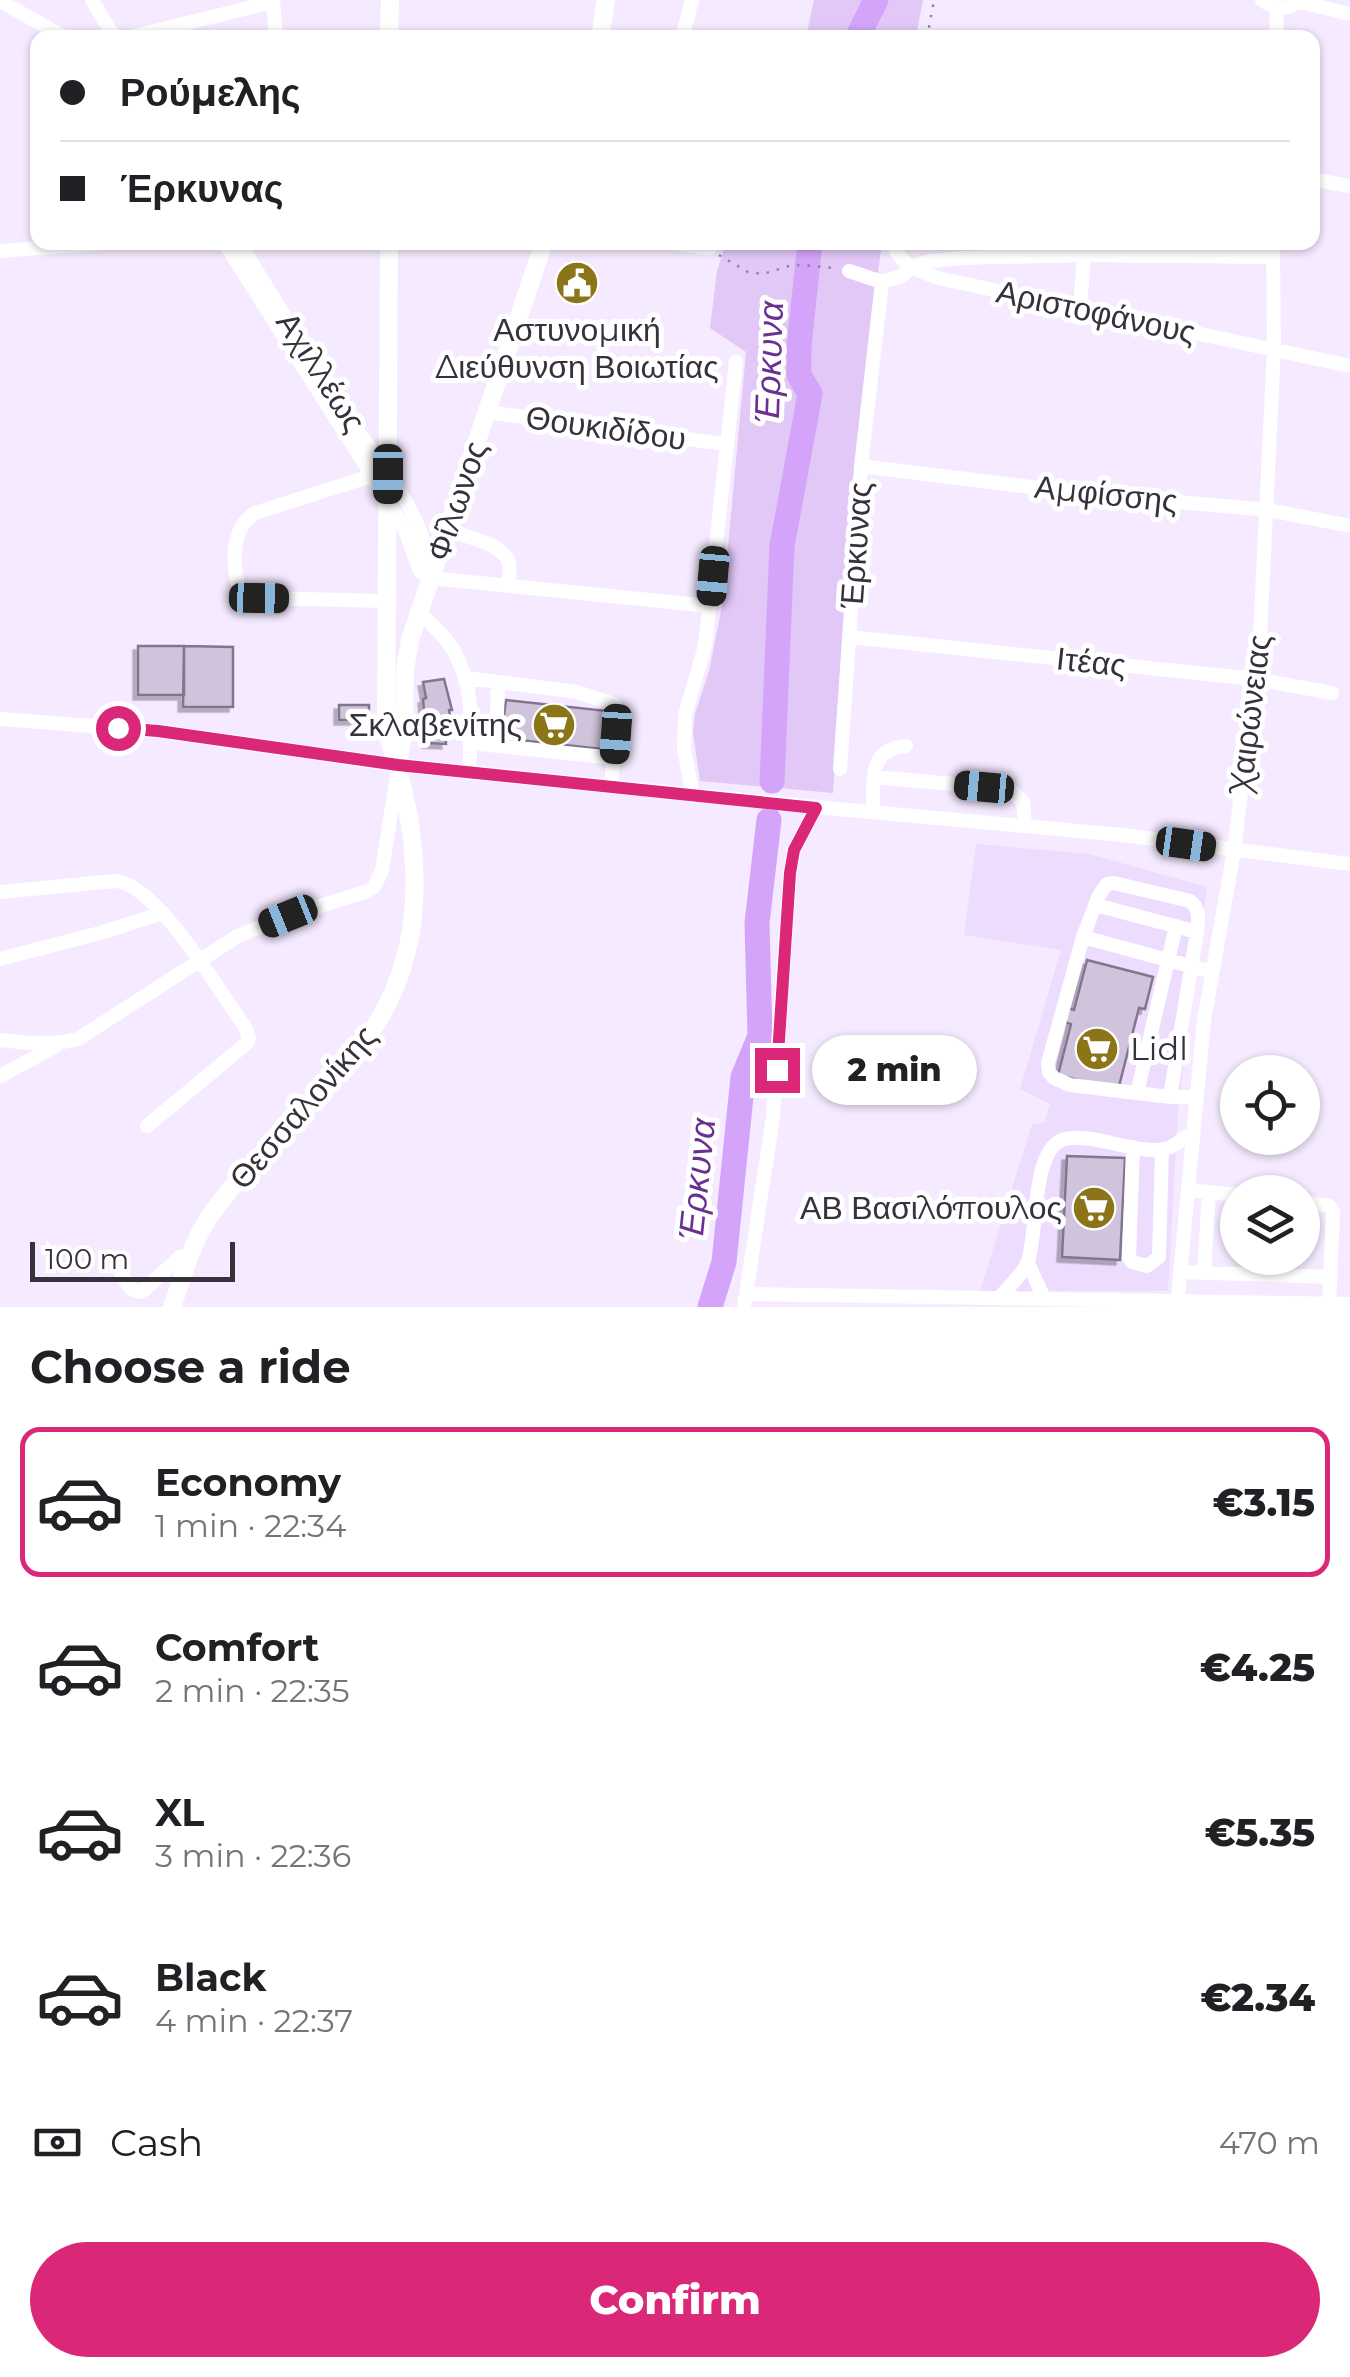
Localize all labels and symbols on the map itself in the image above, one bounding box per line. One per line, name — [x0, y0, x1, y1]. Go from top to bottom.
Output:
public building icon: Αστυνομική Διεύθυνση Βοιωτίας — [554, 260, 600, 306]
street label: Αριστοφάνους — [993, 271, 1199, 352]
water label: Έρκυνα — [745, 299, 792, 424]
street label: Αχιλλέως — [268, 305, 375, 439]
place label: Αστυνομική Διεύθυνση Βοιωτίας — [435, 310, 719, 386]
street label: Θουκιδίδου — [523, 397, 689, 458]
street label: Φίλωνος — [418, 436, 495, 566]
car — [373, 444, 403, 504]
street label: Αμφίσσης — [1033, 467, 1180, 520]
street label: Έρκυνας — [832, 480, 879, 611]
car — [695, 545, 731, 607]
car — [229, 582, 289, 614]
street label: Χαιρώνειας — [1220, 632, 1278, 798]
street label: Ιτέας — [1054, 638, 1128, 685]
supermarket icon: Σκλαβενίτης — [531, 702, 577, 748]
car — [599, 703, 633, 765]
place label: Σκλαβενίτης — [349, 705, 522, 744]
route start — [96, 706, 141, 751]
car — [953, 769, 1015, 805]
car — [1154, 825, 1218, 863]
car — [255, 891, 321, 941]
street label: Θεσσαλονίκης — [221, 1017, 384, 1197]
supermarket icon: Lidl — [1074, 1026, 1120, 1072]
place label: Lidl — [1130, 1029, 1188, 1068]
callout: 2 min — [812, 1035, 977, 1105]
route end — [755, 1048, 800, 1093]
water label: Έρκυνα — [669, 1115, 724, 1242]
supermarket icon: ΑΒ Βασιλόπουλος — [1071, 1185, 1117, 1231]
place label: ΑΒ Βασιλόπουλος — [800, 1188, 1062, 1227]
scale bar — [30, 1237, 235, 1282]

